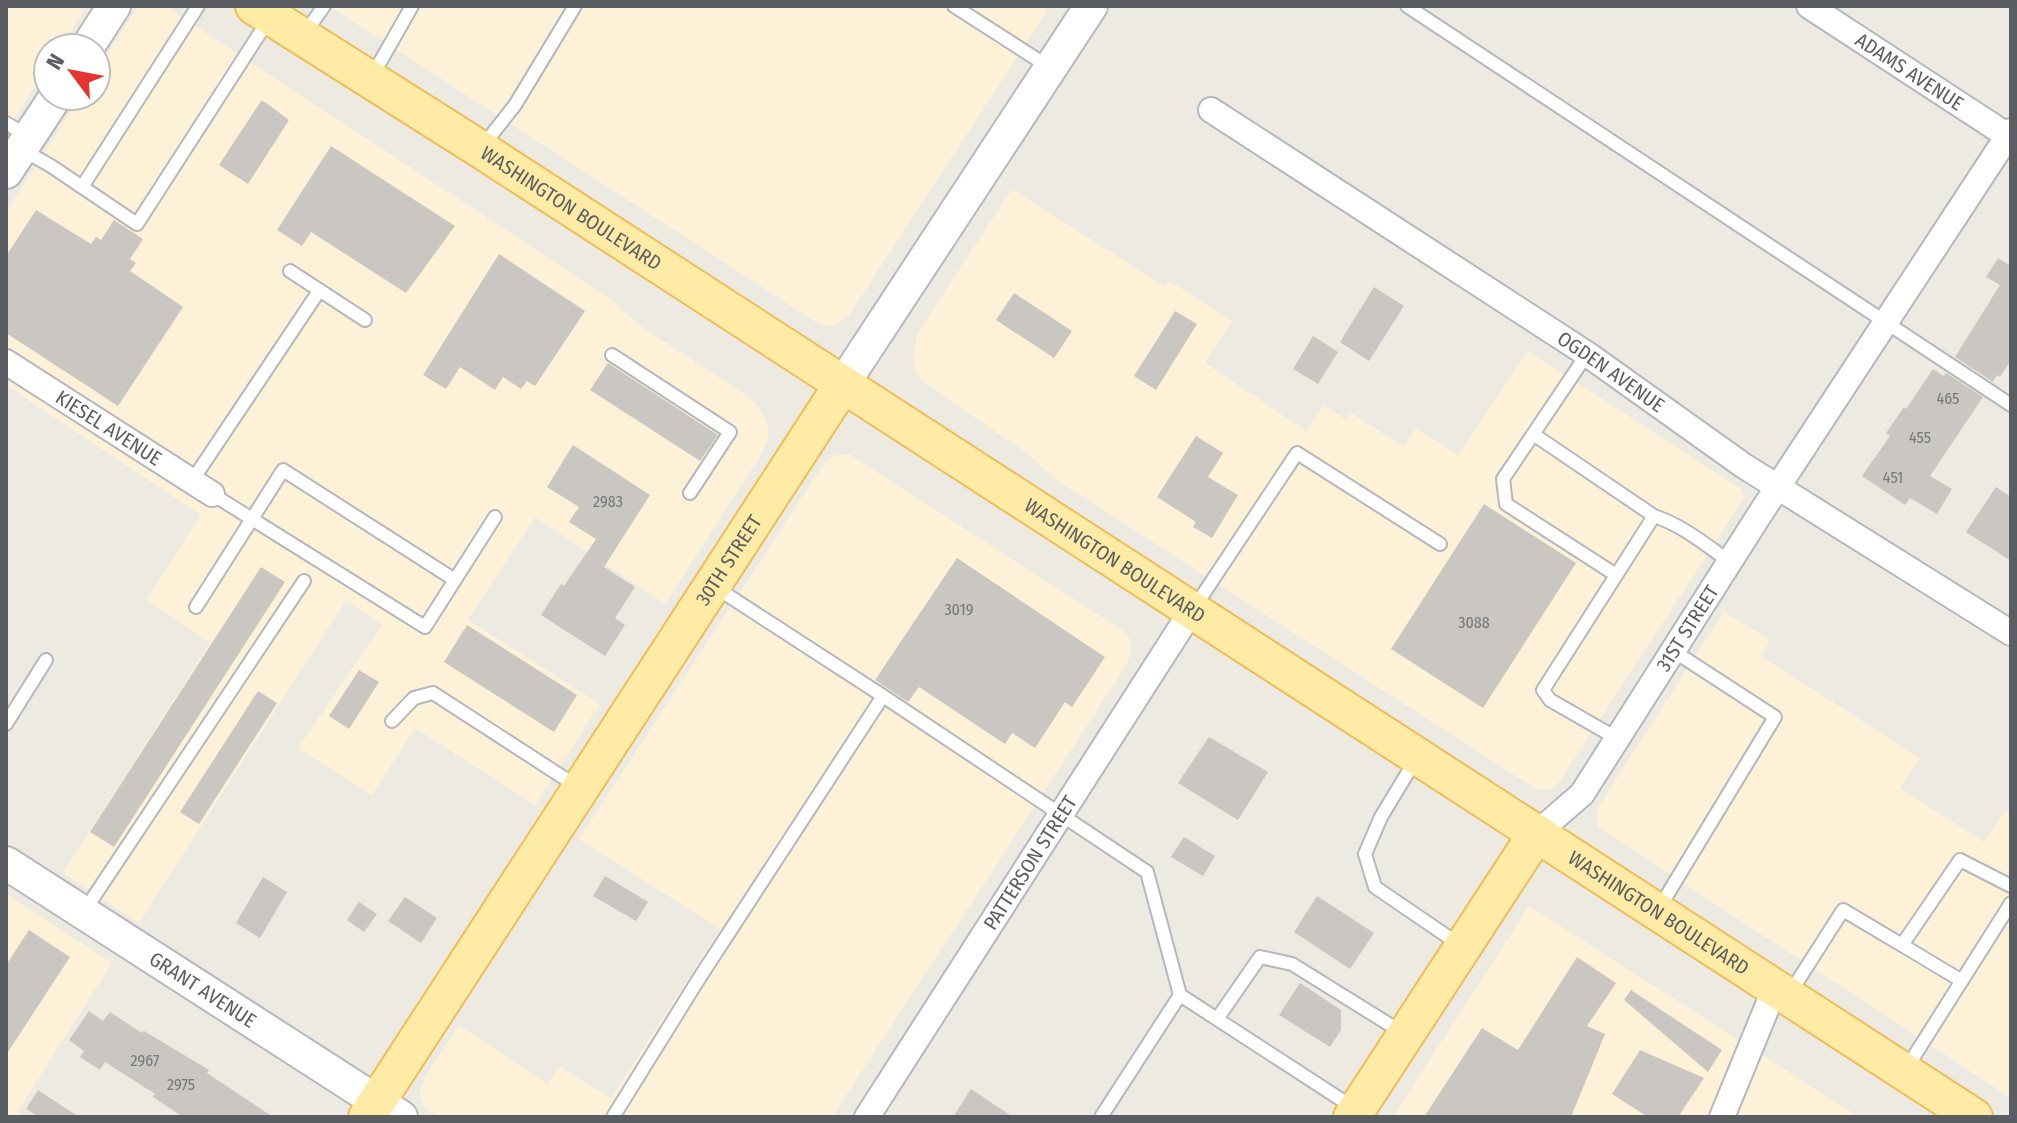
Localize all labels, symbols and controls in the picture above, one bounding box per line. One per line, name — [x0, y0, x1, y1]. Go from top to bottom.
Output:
street label: ADAMS AVENUE — [1851, 28, 1968, 116]
north arrow — [32, 32, 112, 112]
text: N — [41, 49, 70, 74]
street label: WASHINGTON BOULEVARD — [476, 141, 666, 275]
street label: OGDEN AVENUE — [1553, 326, 1669, 417]
street label: KIESEL AVENUE — [51, 385, 166, 471]
house number: 465 — [1937, 389, 1959, 408]
house number: 455 — [1909, 428, 1931, 447]
house number: 451 — [1883, 468, 1903, 487]
house number: 2983 — [593, 492, 623, 511]
street label: WASHINGTON BOULEVARD — [1020, 493, 1210, 628]
street label: 30TH STREET — [691, 510, 767, 610]
street label: 31ST STREET — [1651, 580, 1724, 676]
house number: 3019 — [944, 600, 974, 619]
house number: 3088 — [1458, 613, 1490, 632]
street label: PATTERSON STREET — [978, 791, 1082, 934]
street label: WASHINGTON BOULEVARD — [1564, 845, 1754, 980]
street label: GRANT AVENUE — [145, 946, 261, 1033]
house number: 2967 — [131, 1051, 160, 1070]
house number: 2975 — [167, 1075, 195, 1094]

